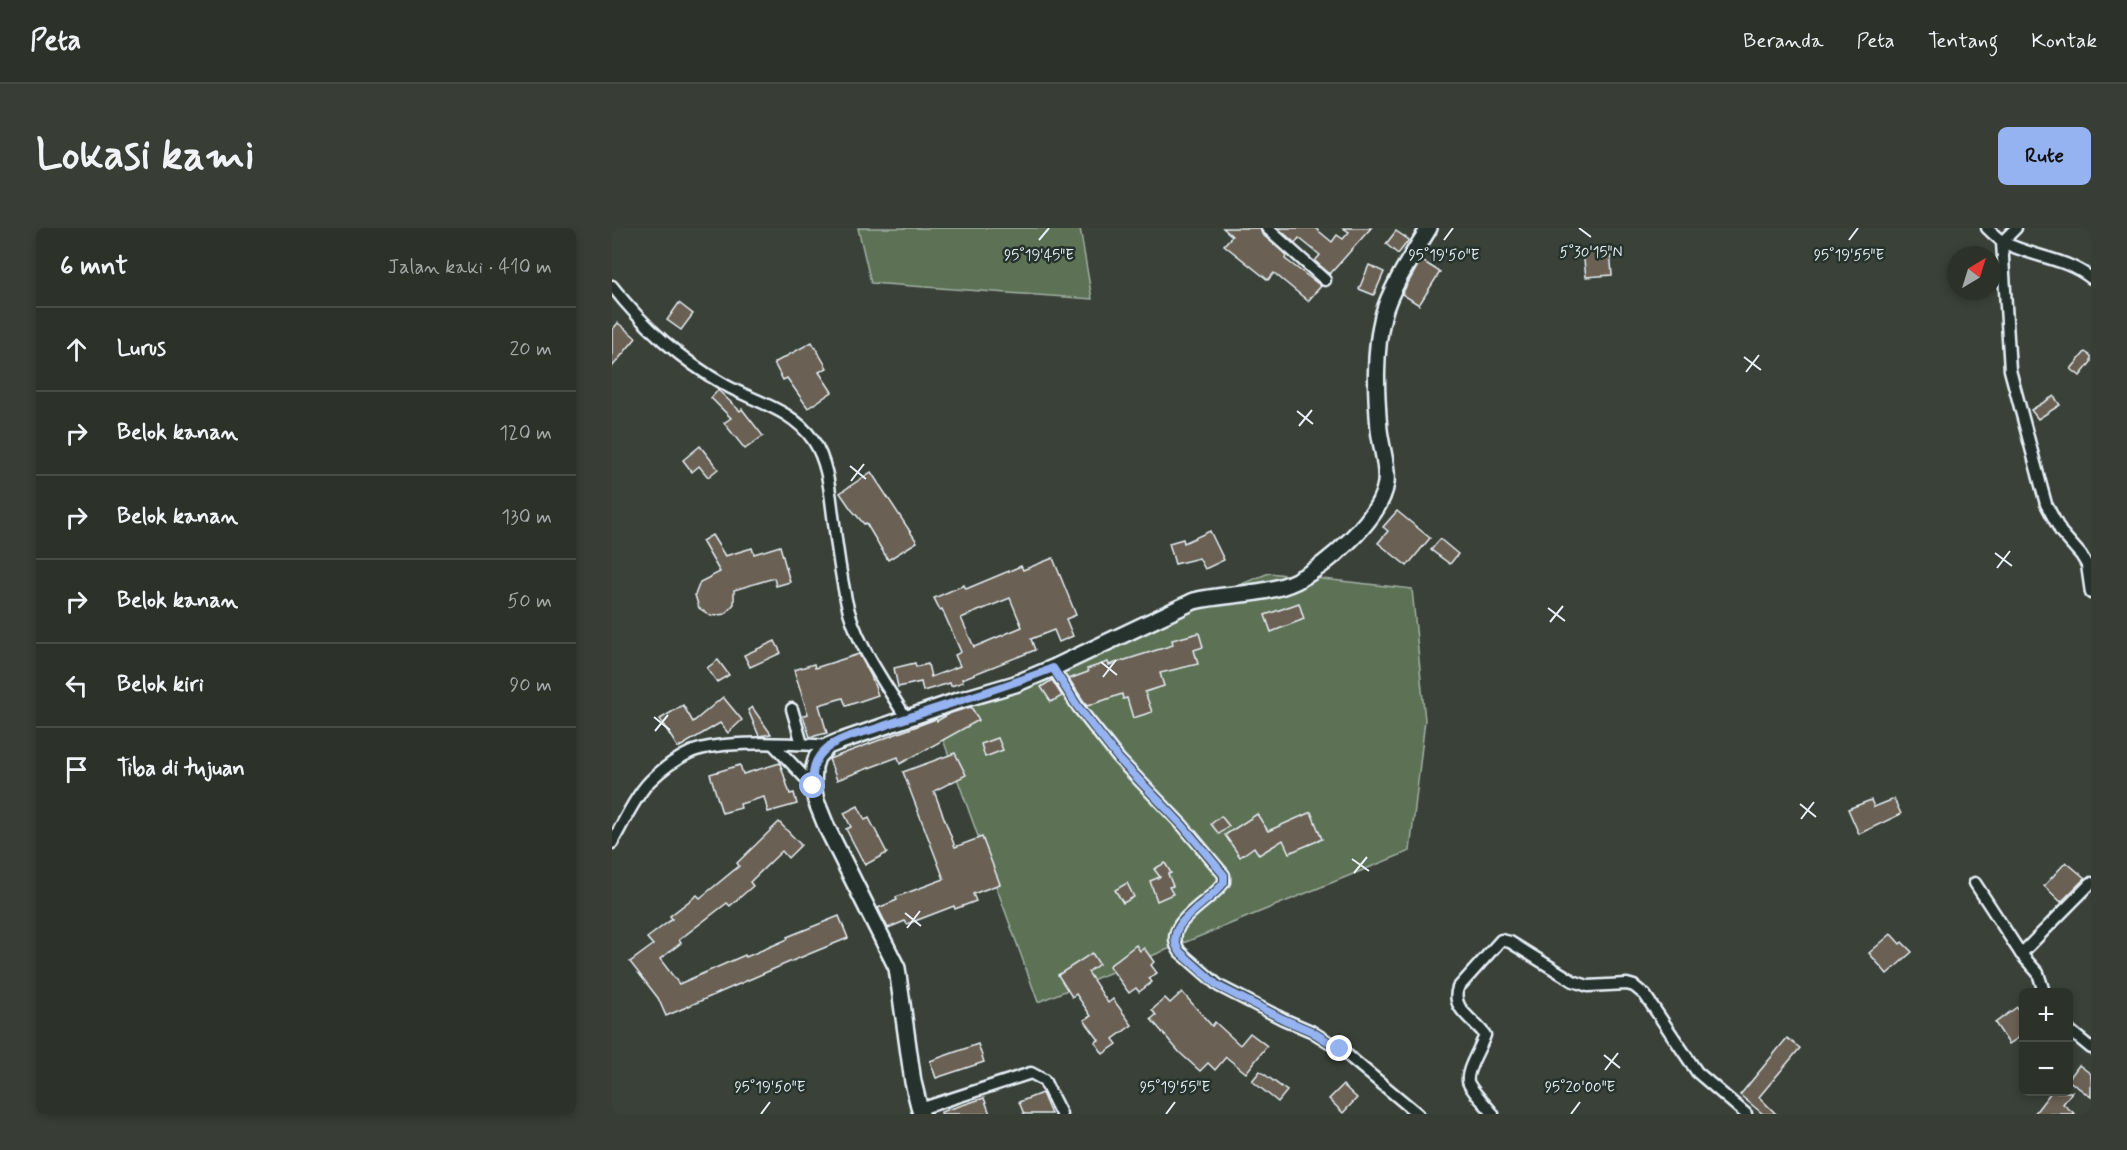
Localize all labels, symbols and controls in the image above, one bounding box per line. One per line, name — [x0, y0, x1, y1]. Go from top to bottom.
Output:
text: Peta — [30, 23, 81, 60]
text: Beranda — [1743, 27, 1824, 55]
text: Peta — [1857, 27, 1895, 55]
text: Tentang — [1928, 27, 1998, 55]
text: Kontak — [2031, 27, 2097, 55]
button: Rute — [1998, 127, 2091, 185]
text: Lokasi kami — [36, 129, 255, 184]
text: 5°30'15"N — [1560, 243, 1622, 263]
text: 95°19'45"E — [1004, 246, 1074, 266]
text: 95°19'50"E — [1408, 246, 1480, 266]
text: 95°19'55"E — [1814, 246, 1884, 266]
north arrow — [1947, 246, 2001, 300]
text: 6 mnt — [60, 250, 128, 284]
text: Jalan kaki · 410 m — [388, 254, 552, 281]
icon: ahead — [60, 333, 93, 366]
text: Lurus — [117, 335, 166, 363]
text: 20 m — [509, 336, 552, 363]
icon: right — [60, 417, 93, 450]
text: Belok kanan — [117, 419, 238, 447]
text: 120 m — [499, 420, 552, 447]
icon: right — [60, 501, 93, 534]
text: Belok kanan — [117, 503, 238, 531]
text: 130 m — [501, 504, 552, 531]
icon: right — [60, 585, 93, 618]
text: Belok kanan — [117, 587, 238, 615]
text: 50 m — [507, 588, 552, 615]
icon: left — [60, 669, 93, 702]
text: Belok kiri — [117, 671, 204, 699]
text: 90 m — [509, 672, 552, 699]
icon: arrive — [60, 753, 93, 786]
text: Tiba di tujuan — [117, 755, 245, 783]
route start — [799, 772, 825, 798]
map controls — [2019, 988, 2073, 1096]
button: + — [2019, 988, 2073, 1042]
route end — [1326, 1035, 1352, 1061]
button: − — [2019, 1042, 2073, 1096]
text: 95°19'50"E — [734, 1078, 806, 1098]
text: 95°19'55"E — [1140, 1078, 1210, 1098]
text: 95°20'00"E — [1545, 1078, 1616, 1098]

